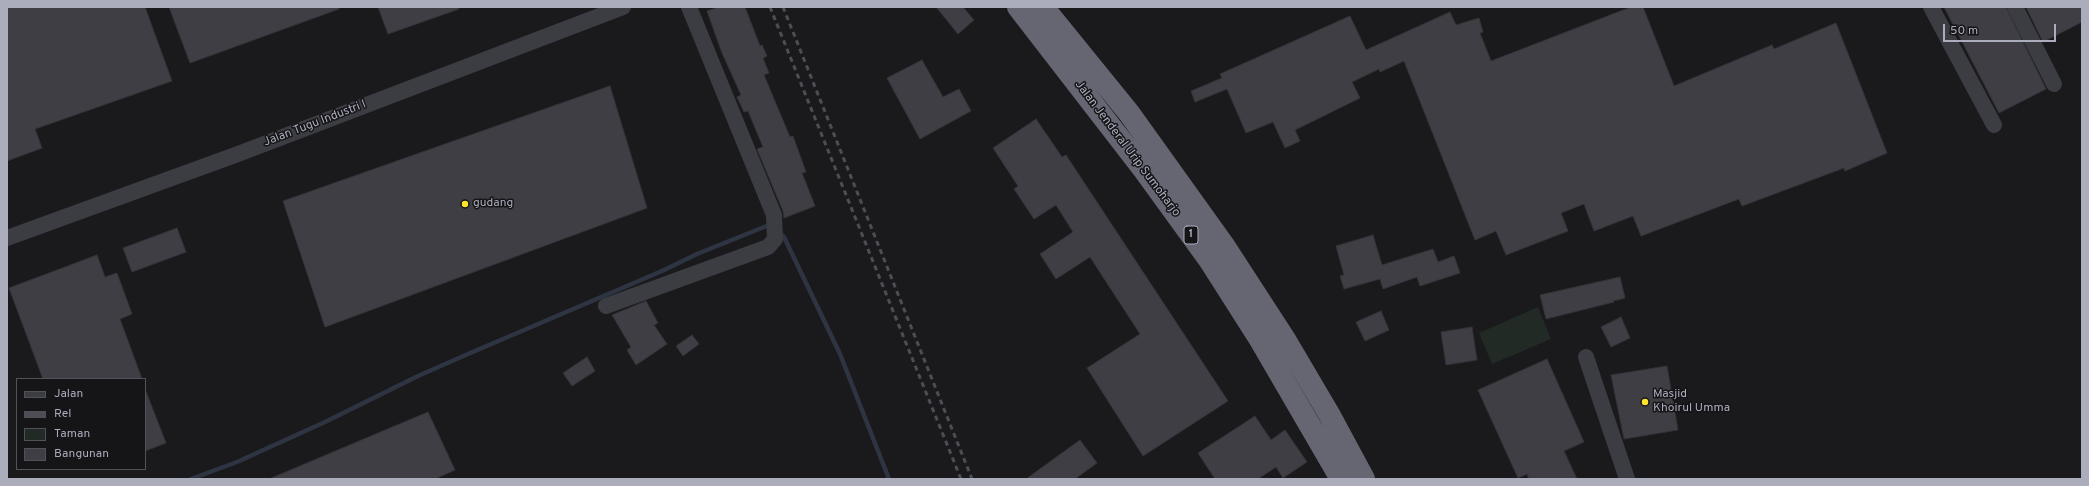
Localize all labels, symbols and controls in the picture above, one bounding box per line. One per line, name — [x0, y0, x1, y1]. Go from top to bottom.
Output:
scale bar — [1945, 16, 2058, 42]
text: 50 m — [1950, 23, 1978, 39]
street label: Jalan Jenderal Urip Sumoharjo — [1071, 78, 1183, 220]
street label: Jalan Tugu Industri I — [262, 98, 368, 150]
place label: gudang — [473, 197, 513, 211]
marker: gudang — [460, 199, 470, 209]
road number: 1 — [1184, 226, 1198, 244]
legend — [16, 378, 146, 470]
text: Jalan — [54, 386, 83, 402]
place label: Masjid Khoirul Umma — [1653, 388, 1730, 416]
marker: Masjid Khoirul Umma — [1640, 397, 1650, 407]
text: Rel — [54, 406, 71, 422]
text: Taman — [54, 426, 90, 442]
text: Bangunan — [54, 446, 109, 462]

